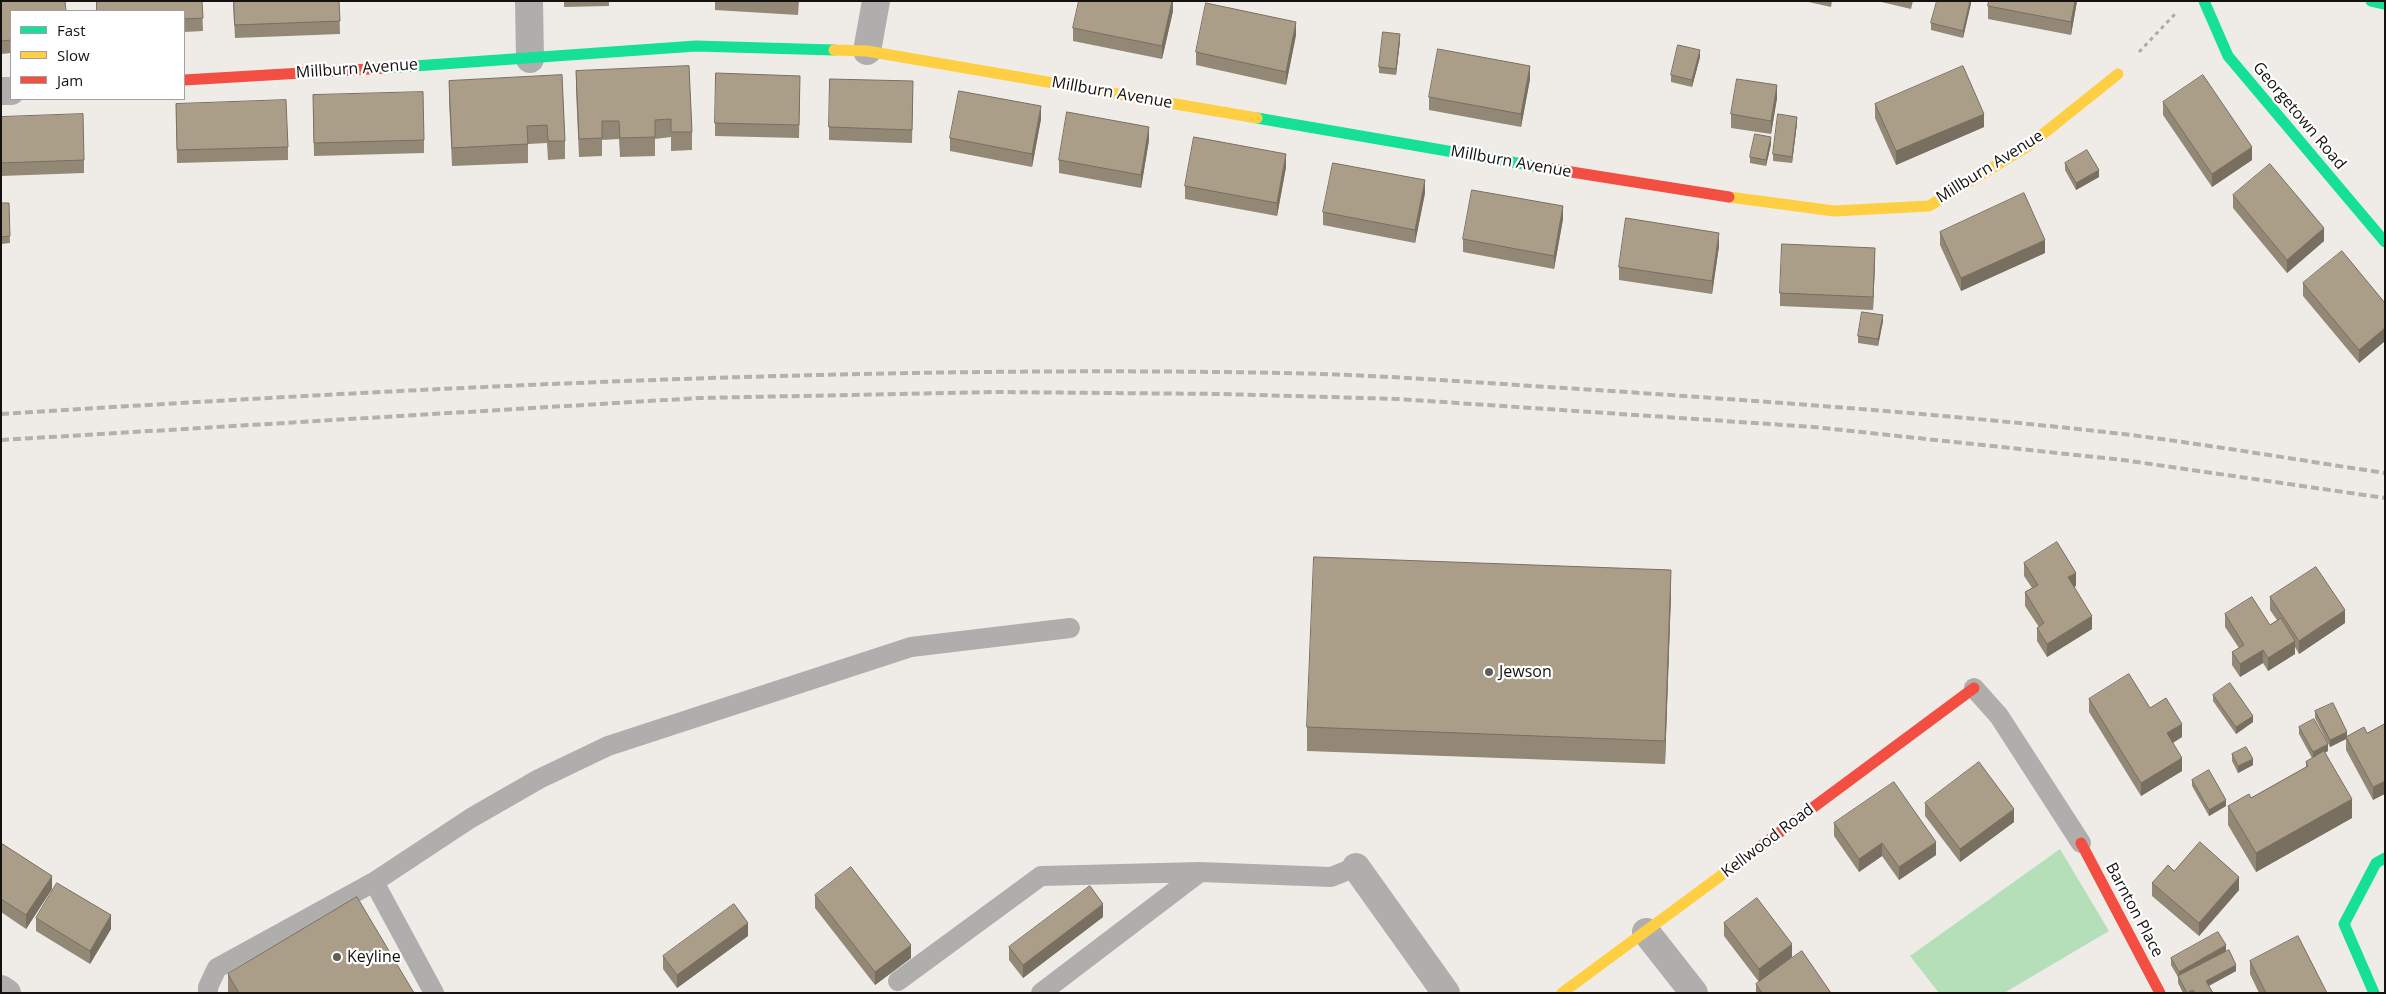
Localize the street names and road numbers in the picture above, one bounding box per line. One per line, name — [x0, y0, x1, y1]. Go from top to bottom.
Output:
street label: Millburn Avenue — [295, 55, 419, 83]
street label: Georgetown Road — [2248, 58, 2350, 174]
street label: Millburn Avenue — [1050, 73, 1174, 113]
street label: Millburn Avenue — [1933, 126, 2047, 208]
street label: Millburn Avenue — [1449, 142, 1573, 182]
street label: Kellwood Road — [1718, 800, 1818, 882]
street label: Barnton Place — [2101, 860, 2167, 960]

